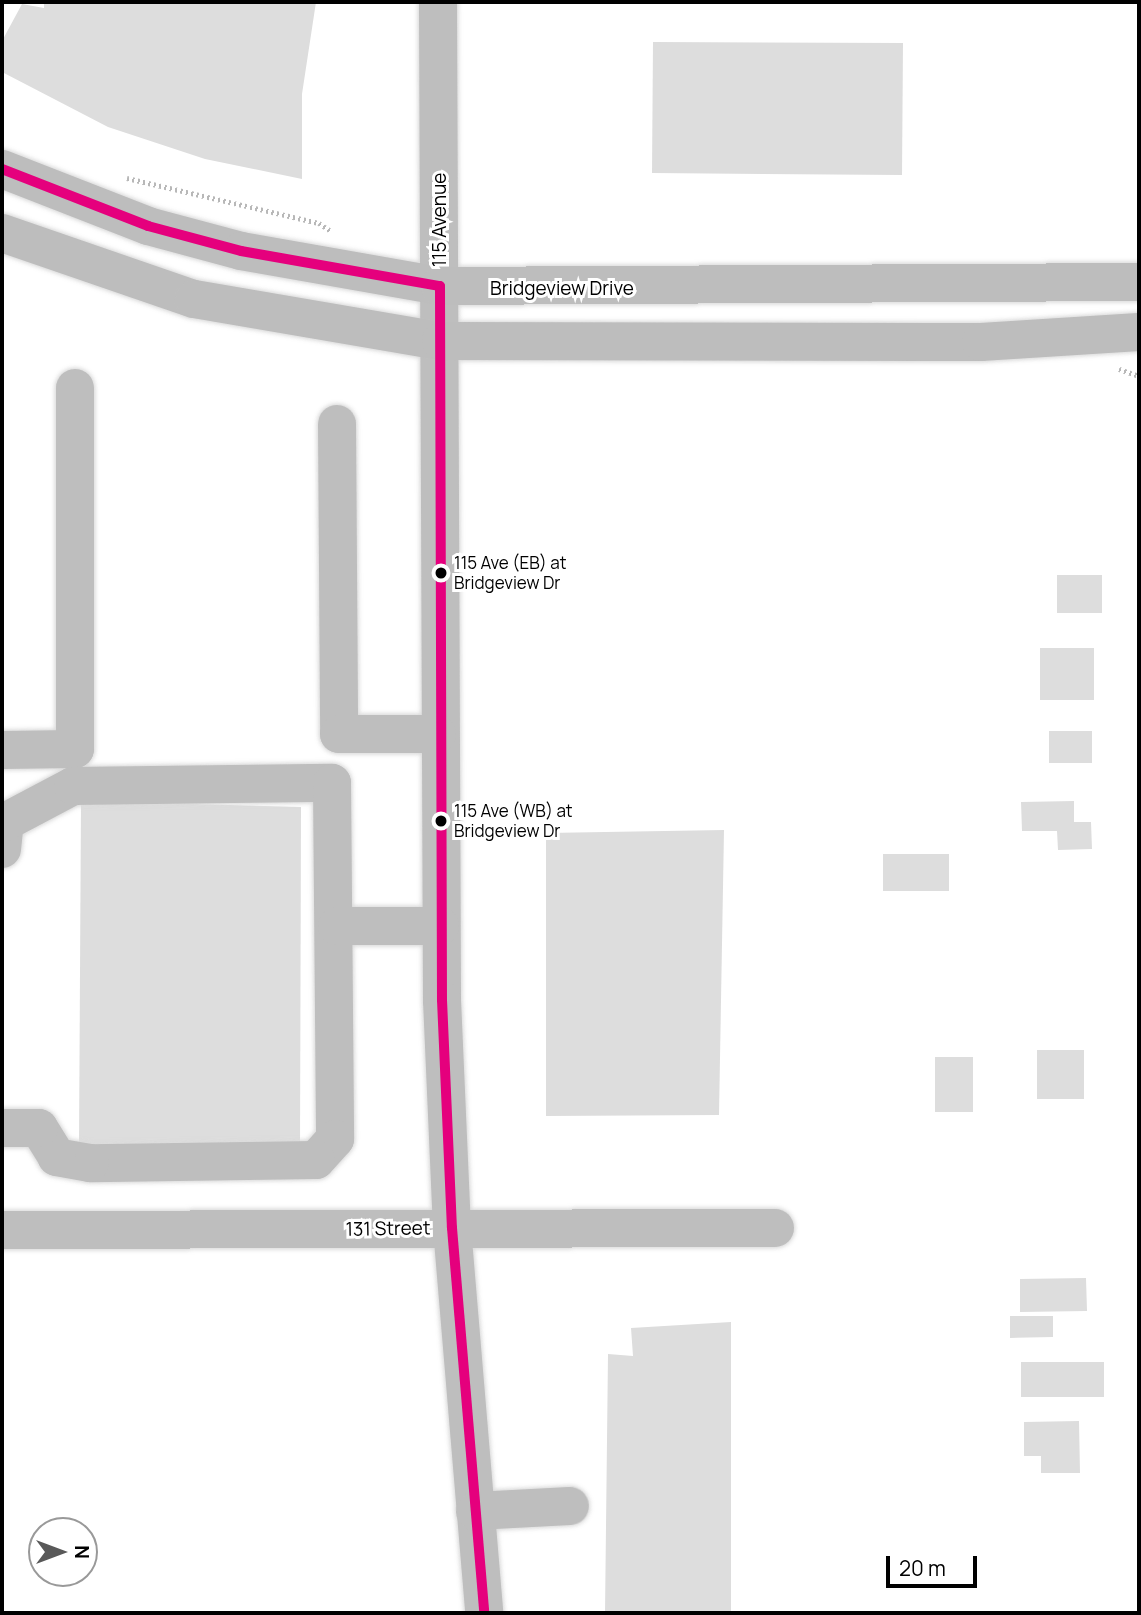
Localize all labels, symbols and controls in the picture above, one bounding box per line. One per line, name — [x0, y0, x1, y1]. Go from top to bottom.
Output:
street label: 115 Avenue — [429, 173, 451, 267]
street label: Bridgeview Drive — [490, 278, 634, 300]
place label: 115 Ave (EB) at Bridgeview Dr — [454, 553, 566, 593]
marker: 115 Ave (EB) at Bridgeview Dr — [434, 566, 448, 580]
place label: 115 Ave (WB) at Bridgeview Dr — [454, 801, 573, 841]
marker: 115 Ave (WB) at Bridgeview Dr — [434, 814, 448, 828]
street label: 131 Street — [345, 1217, 431, 1241]
north arrow — [28, 1517, 98, 1587]
scale bar — [889, 1542, 980, 1586]
text: N — [69, 1545, 95, 1559]
text: 20 m — [899, 1554, 946, 1582]

